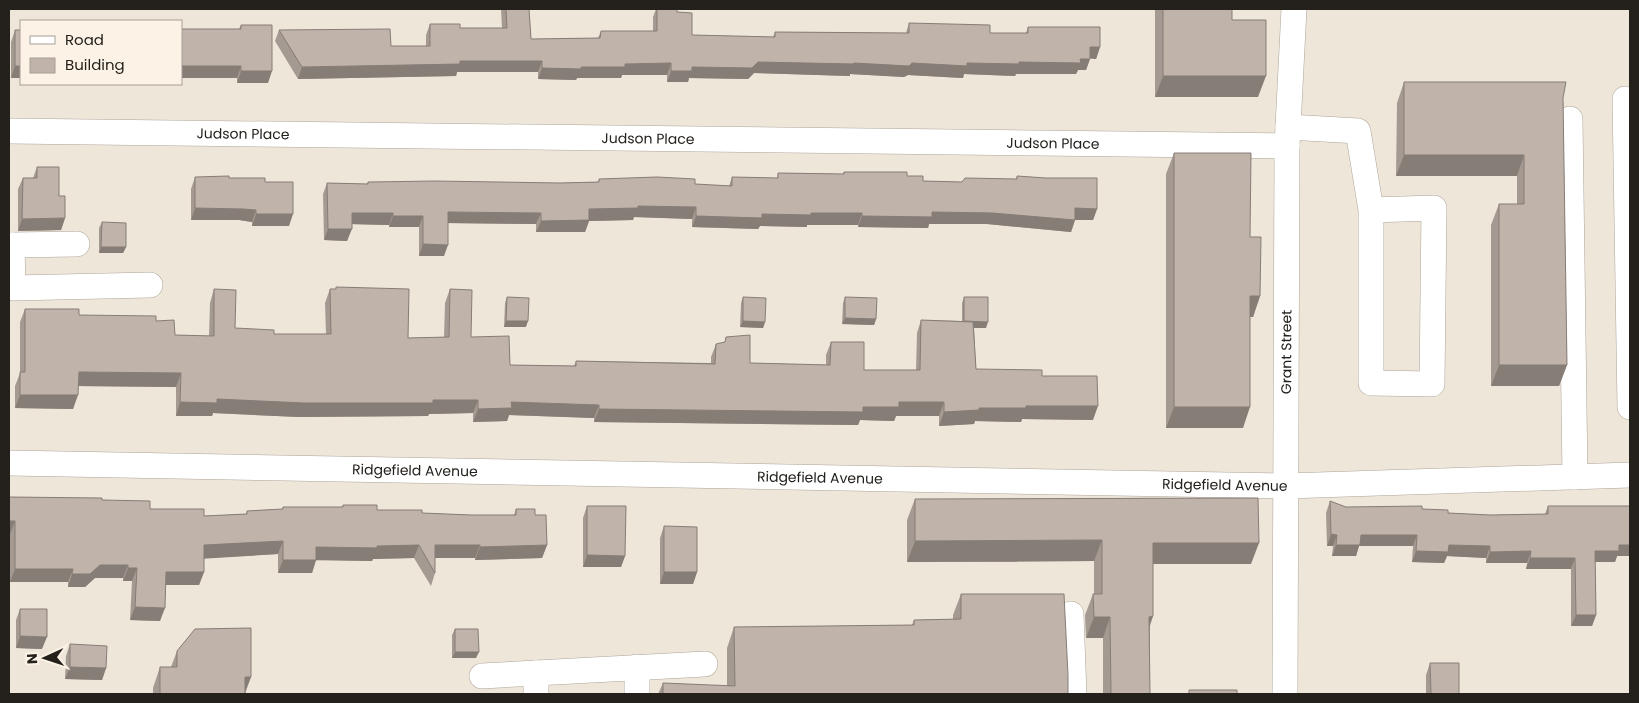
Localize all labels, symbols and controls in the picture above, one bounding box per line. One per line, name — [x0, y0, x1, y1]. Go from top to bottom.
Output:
legend — [20, 20, 182, 85]
text: Road — [65, 29, 104, 50]
text: Building — [65, 54, 125, 75]
street label: Judson Place — [196, 123, 290, 144]
street label: Judson Place — [601, 128, 695, 149]
street label: Judson Place — [1006, 133, 1100, 154]
street label: Grant Street — [1276, 310, 1296, 394]
street label: Ridgefield Avenue — [352, 459, 478, 481]
street label: Ridgefield Avenue — [757, 466, 883, 489]
street label: Ridgefield Avenue — [1162, 474, 1288, 496]
north arrow — [20, 633, 70, 683]
text: N — [22, 653, 42, 664]

